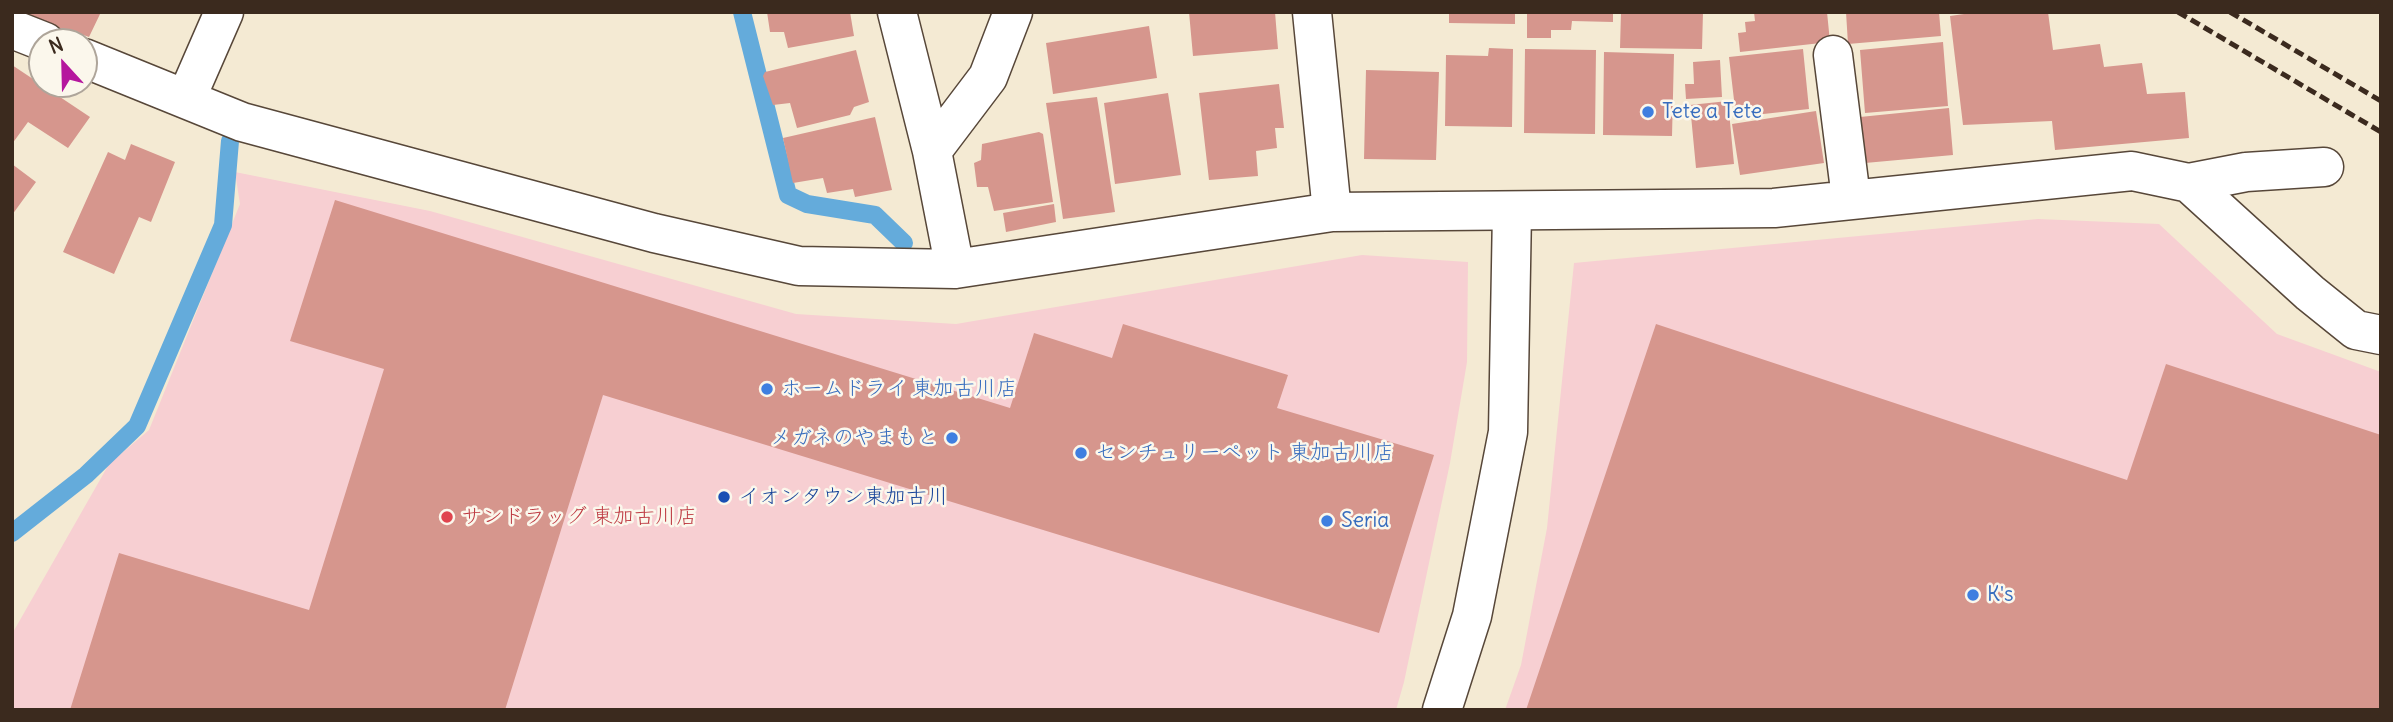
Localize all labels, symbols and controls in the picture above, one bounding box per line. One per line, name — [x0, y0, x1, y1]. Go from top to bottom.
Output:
north arrow — [28, 28, 98, 98]
text: N — [45, 32, 66, 59]
place label: Tete a Tete — [1662, 99, 1762, 125]
marker: Tete a Tete — [1640, 104, 1656, 120]
place label: ホームドライ 東加古川店 — [781, 376, 1017, 402]
marker: ホームドライ 東加古川店 — [759, 381, 775, 397]
place label: メガネのやまもと — [770, 425, 938, 451]
marker: メガネのやまもと — [944, 430, 960, 446]
place label: センチュリーペット 東加古川店 — [1095, 440, 1394, 466]
marker: センチュリーペット 東加古川店 — [1073, 445, 1089, 461]
place label: イオンタウン東加古川 — [738, 484, 948, 510]
marker: イオンタウン東加古川 — [716, 489, 732, 505]
place label: サンドラッグ 東加古川店 — [461, 504, 697, 530]
place label: Seria — [1341, 508, 1389, 534]
marker: サンドラッグ 東加古川店 — [439, 509, 455, 525]
marker: Seria — [1319, 513, 1335, 529]
place label: K's — [1987, 582, 2014, 608]
marker: K's — [1965, 587, 1981, 603]

